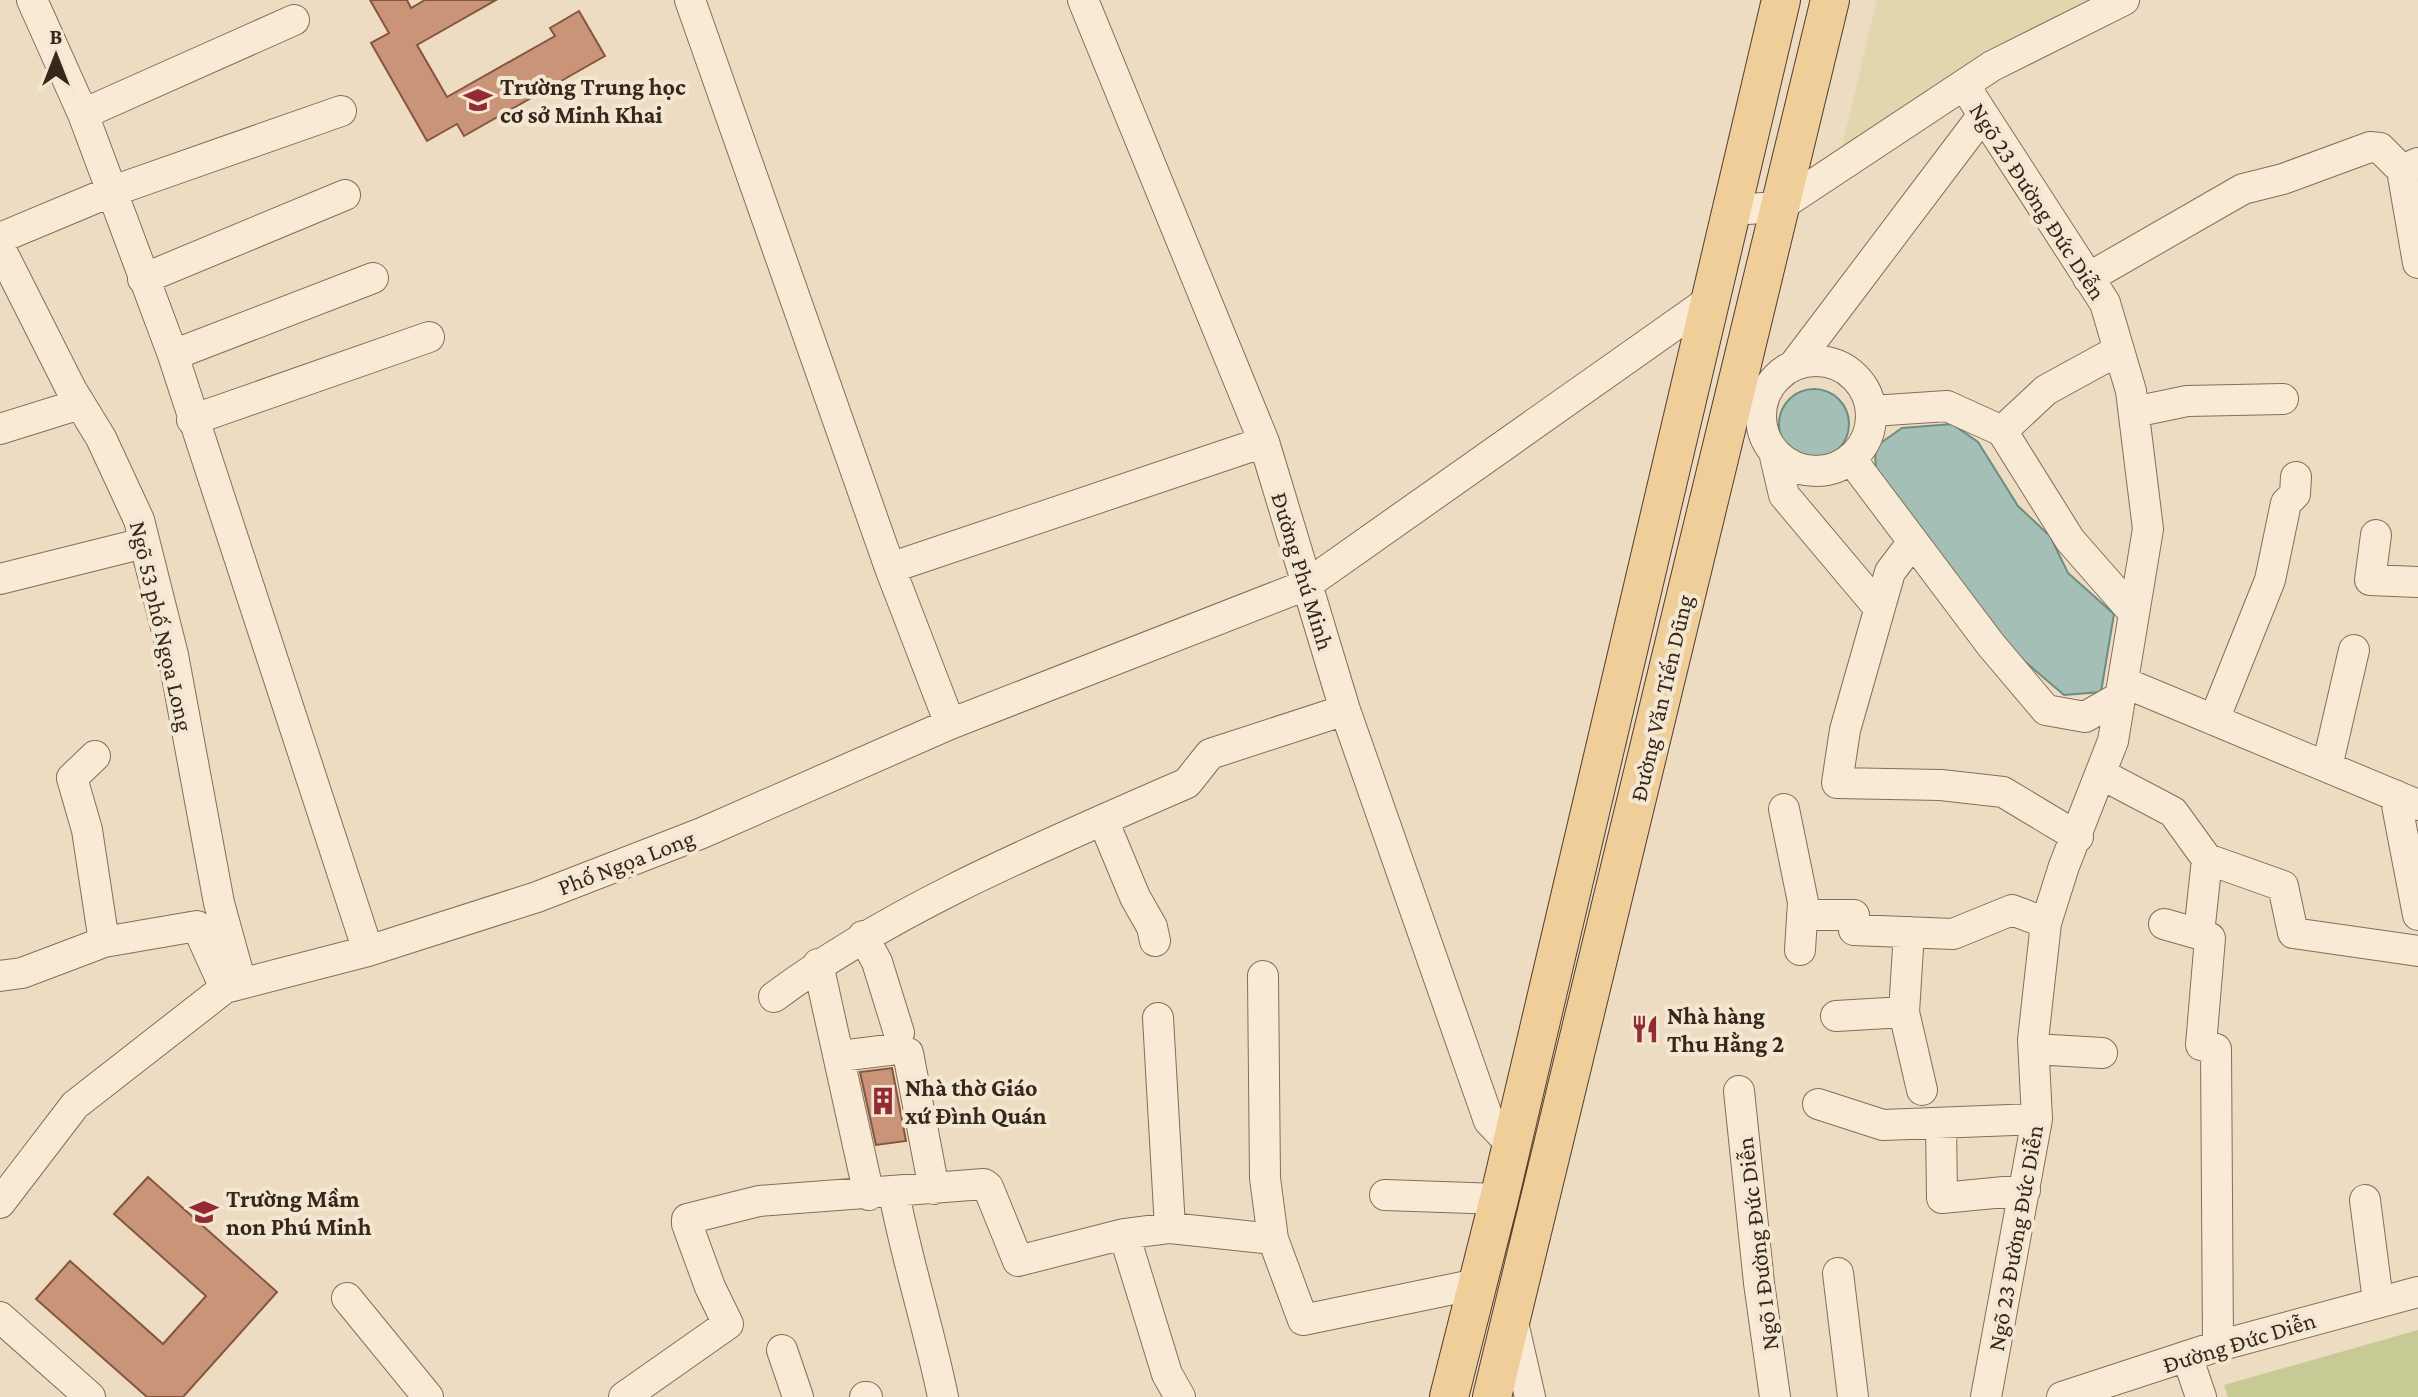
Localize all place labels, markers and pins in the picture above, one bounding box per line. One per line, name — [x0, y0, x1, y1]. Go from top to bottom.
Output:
place label: Trường Trung học cơ sở Minh Khai — [500, 73, 686, 128]
school or university icon: Trường Trung học cơ sở Minh Khai — [463, 85, 493, 115]
place label: Nhà hàng Thu Hằng 2 — [1667, 1002, 1784, 1057]
restaurant icon: Nhà hàng Thu Hằng 2 — [1630, 1014, 1660, 1044]
place label: Nhà thờ Giáo xứ Đình Quán — [905, 1074, 1047, 1129]
building icon: Nhà thờ Giáo xứ Đình Quán — [868, 1086, 898, 1116]
place label: Trường Mầm non Phú Minh — [226, 1185, 372, 1240]
school or university icon: Trường Mầm non Phú Minh — [189, 1197, 219, 1227]

